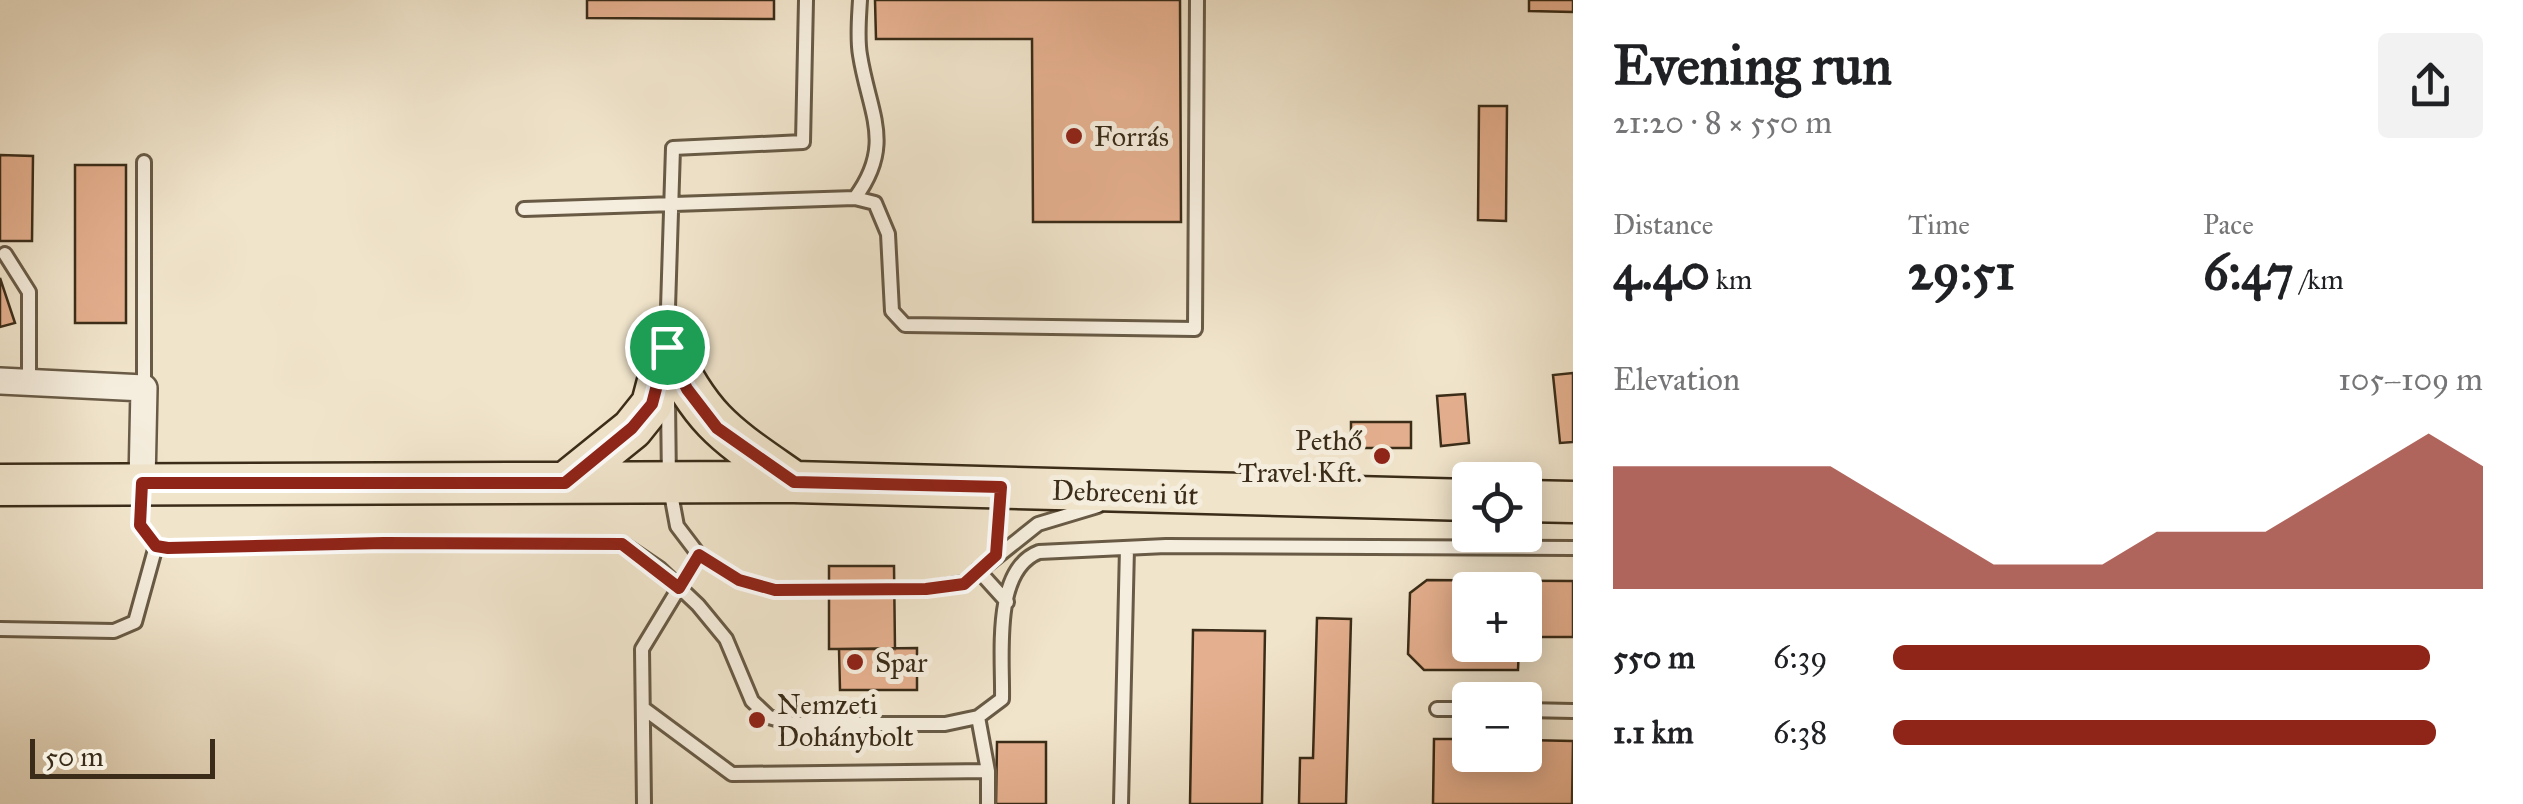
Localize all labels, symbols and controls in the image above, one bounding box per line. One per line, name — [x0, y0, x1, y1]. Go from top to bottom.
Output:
text: Evening run — [1613, 32, 1892, 99]
button: share — [2378, 33, 2483, 138]
text: 21:20 · 8 × 550 m — [1613, 103, 1832, 142]
place label: Forrás — [1094, 119, 1169, 154]
marker: Forrás — [1063, 125, 1085, 147]
text: Distance — [1613, 207, 1713, 242]
text: Time — [1908, 207, 1970, 242]
text: Pace — [2203, 207, 2254, 242]
text: 4.40 — [1613, 242, 1710, 303]
text: 29:51 — [1908, 242, 2015, 303]
text: 6:47 — [2203, 242, 2294, 303]
text: km — [1710, 262, 1752, 297]
text: /km — [2294, 262, 2344, 297]
pin — [625, 305, 710, 390]
icon: arrive — [640, 320, 695, 375]
text: Elevation — [1613, 360, 1740, 399]
text: 105–109 m — [2338, 360, 2483, 399]
place label: Pethő Travel Kft. — [1238, 423, 1363, 490]
marker: Pethő Travel Kft. — [1371, 445, 1393, 467]
map controls — [1452, 462, 1542, 772]
button: locate — [1452, 462, 1542, 552]
street label: Debreceni út — [1051, 472, 1199, 513]
button: + — [1452, 572, 1542, 662]
text: 550 m — [1613, 638, 1695, 677]
text: 6:39 — [1773, 638, 1827, 677]
place label: Spar — [875, 645, 928, 680]
marker: Spar — [844, 651, 866, 673]
button: − — [1452, 682, 1542, 772]
place label: Nemzeti Dohánybolt — [777, 687, 914, 754]
marker: Nemzeti Dohánybolt — [746, 709, 768, 731]
text: 1.1 km — [1613, 713, 1694, 752]
text: 6:38 — [1773, 713, 1827, 752]
scale bar — [30, 734, 215, 778]
text: 50 m — [45, 739, 104, 774]

